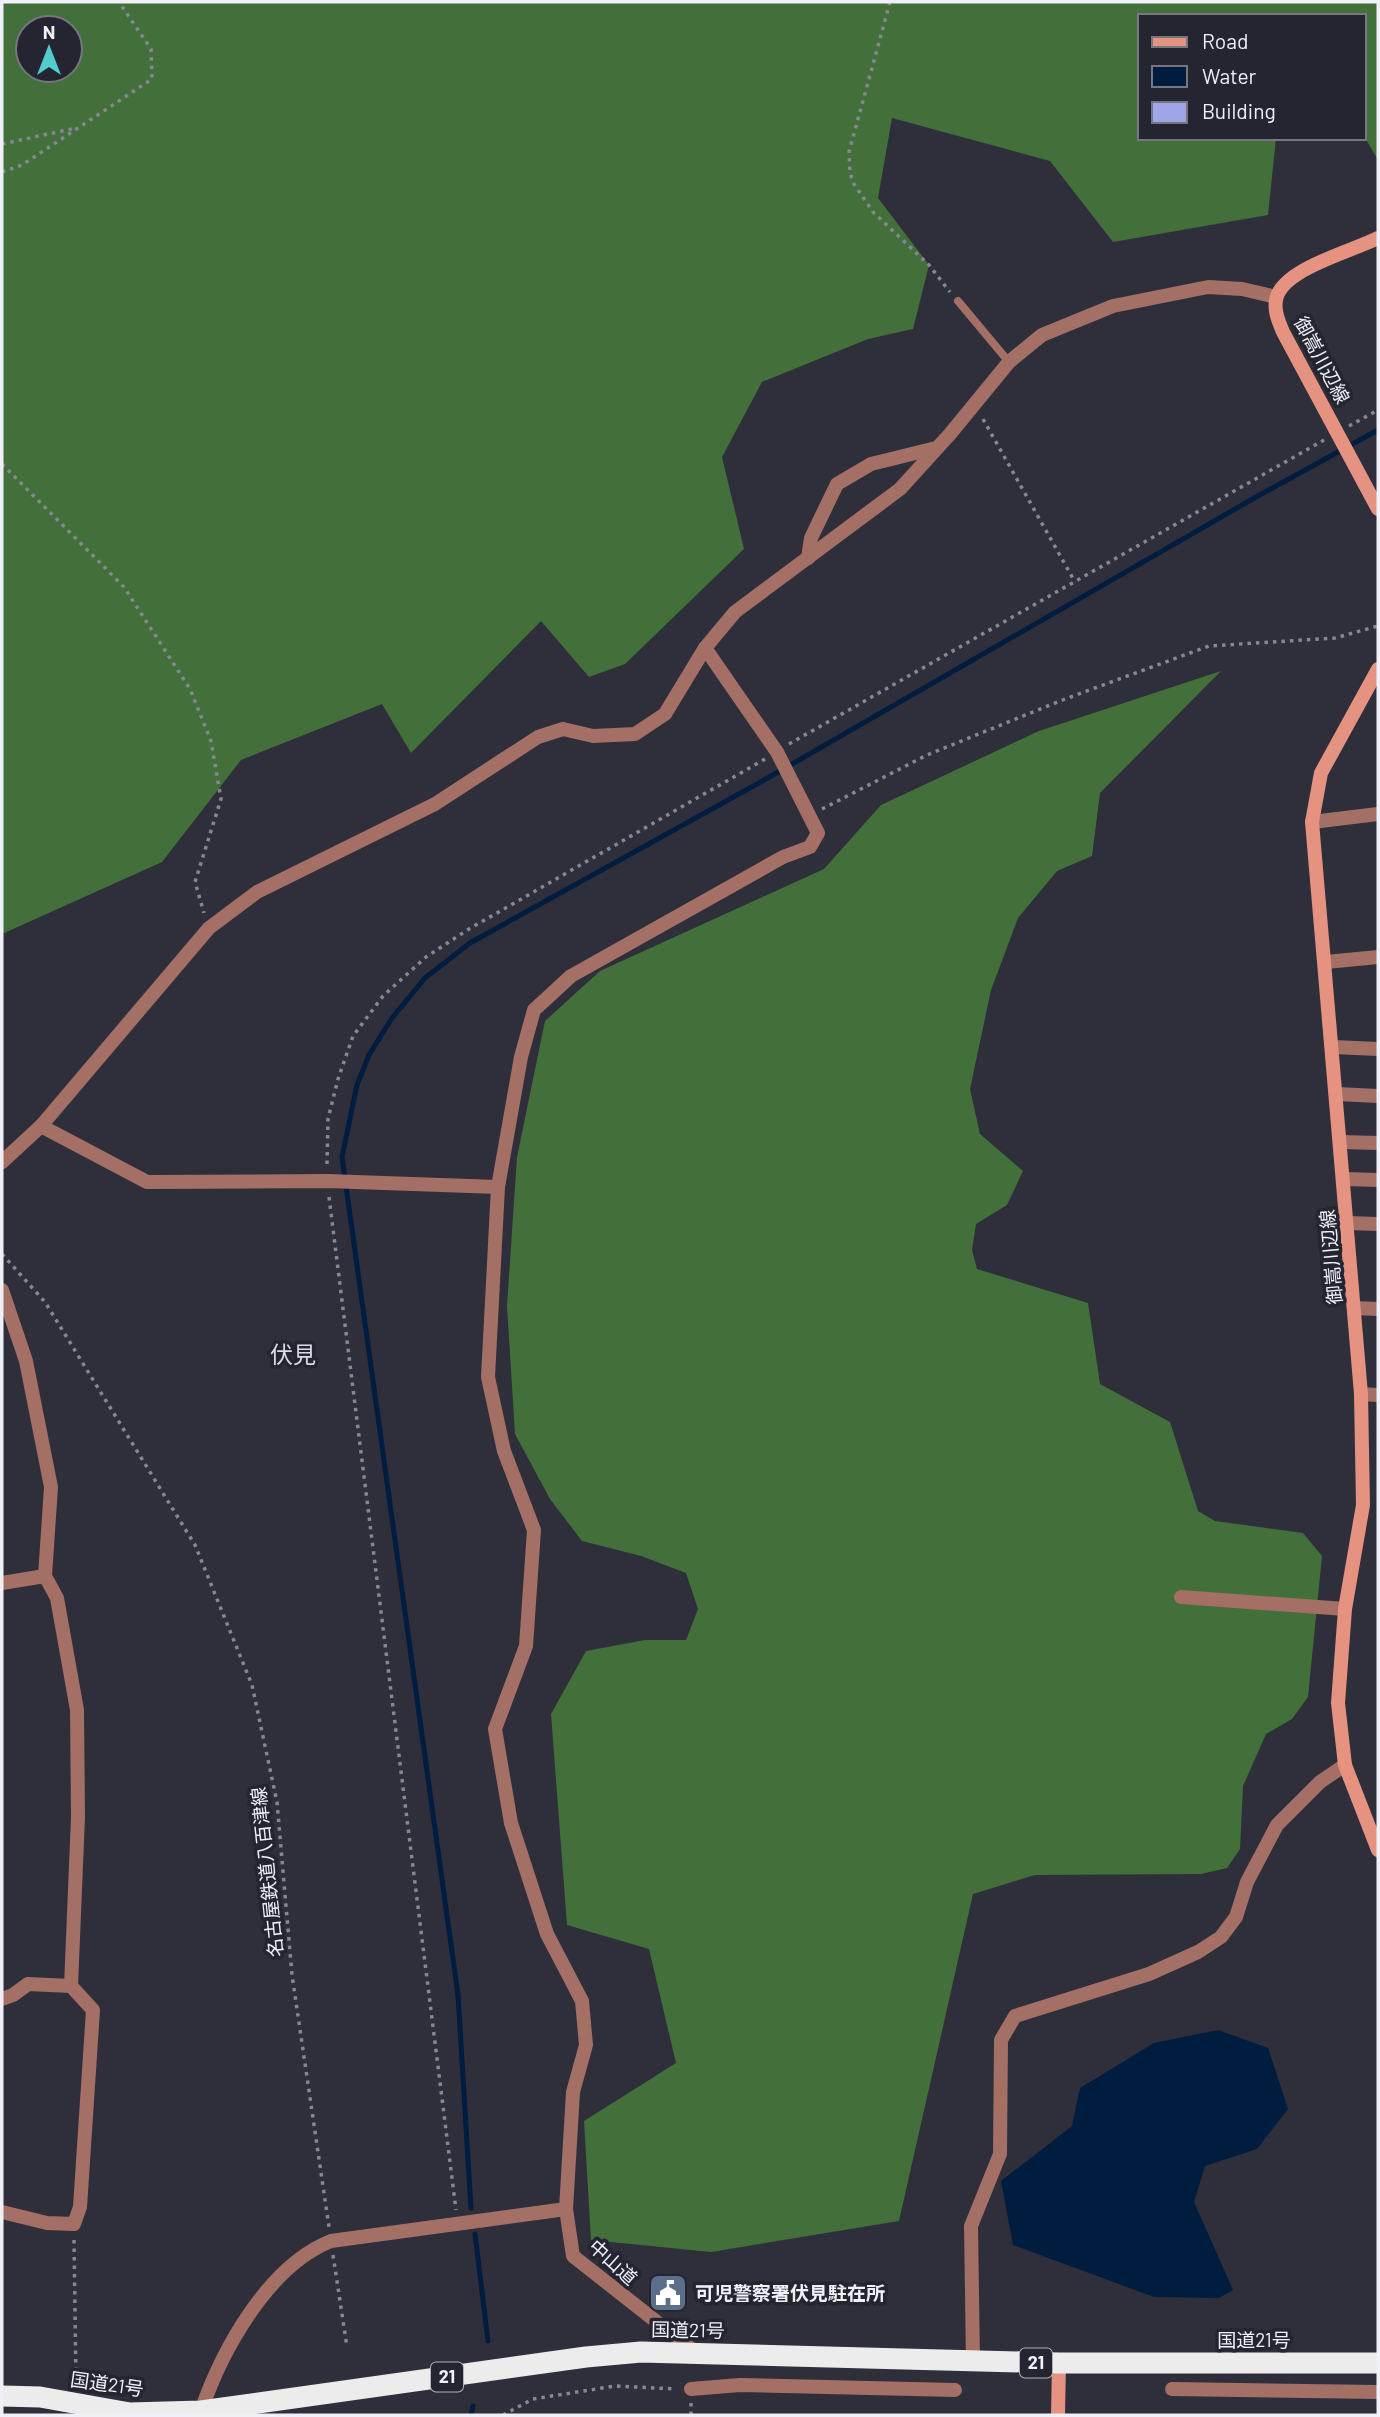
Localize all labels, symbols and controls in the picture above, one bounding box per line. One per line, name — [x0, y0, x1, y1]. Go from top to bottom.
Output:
north arrow — [14, 14, 84, 84]
legend — [1138, 14, 1366, 140]
text: N — [43, 20, 55, 43]
text: Road — [1202, 28, 1248, 53]
text: Water — [1202, 63, 1257, 88]
text: Building — [1202, 98, 1276, 123]
street label: 御嵩川辺線 — [1290, 312, 1355, 407]
street label: 御嵩川辺線 — [1315, 1209, 1346, 1305]
district label: 伏見 — [270, 1340, 316, 1368]
street label: 名古屋鉄道八百津線 — [246, 1786, 287, 1958]
street label: 中山道 — [584, 2234, 642, 2289]
public building icon: 可児警察署伏見駐在所 — [647, 2272, 689, 2314]
place label: 可児警察署伏見駐在所 — [695, 2281, 885, 2304]
street label: 国道21号 — [651, 2317, 725, 2342]
street label: 国道21号 — [1217, 2328, 1291, 2351]
road number: 21 — [1020, 2348, 1052, 2378]
road number: 21 — [431, 2362, 463, 2392]
street label: 国道21号 — [69, 2367, 145, 2400]

